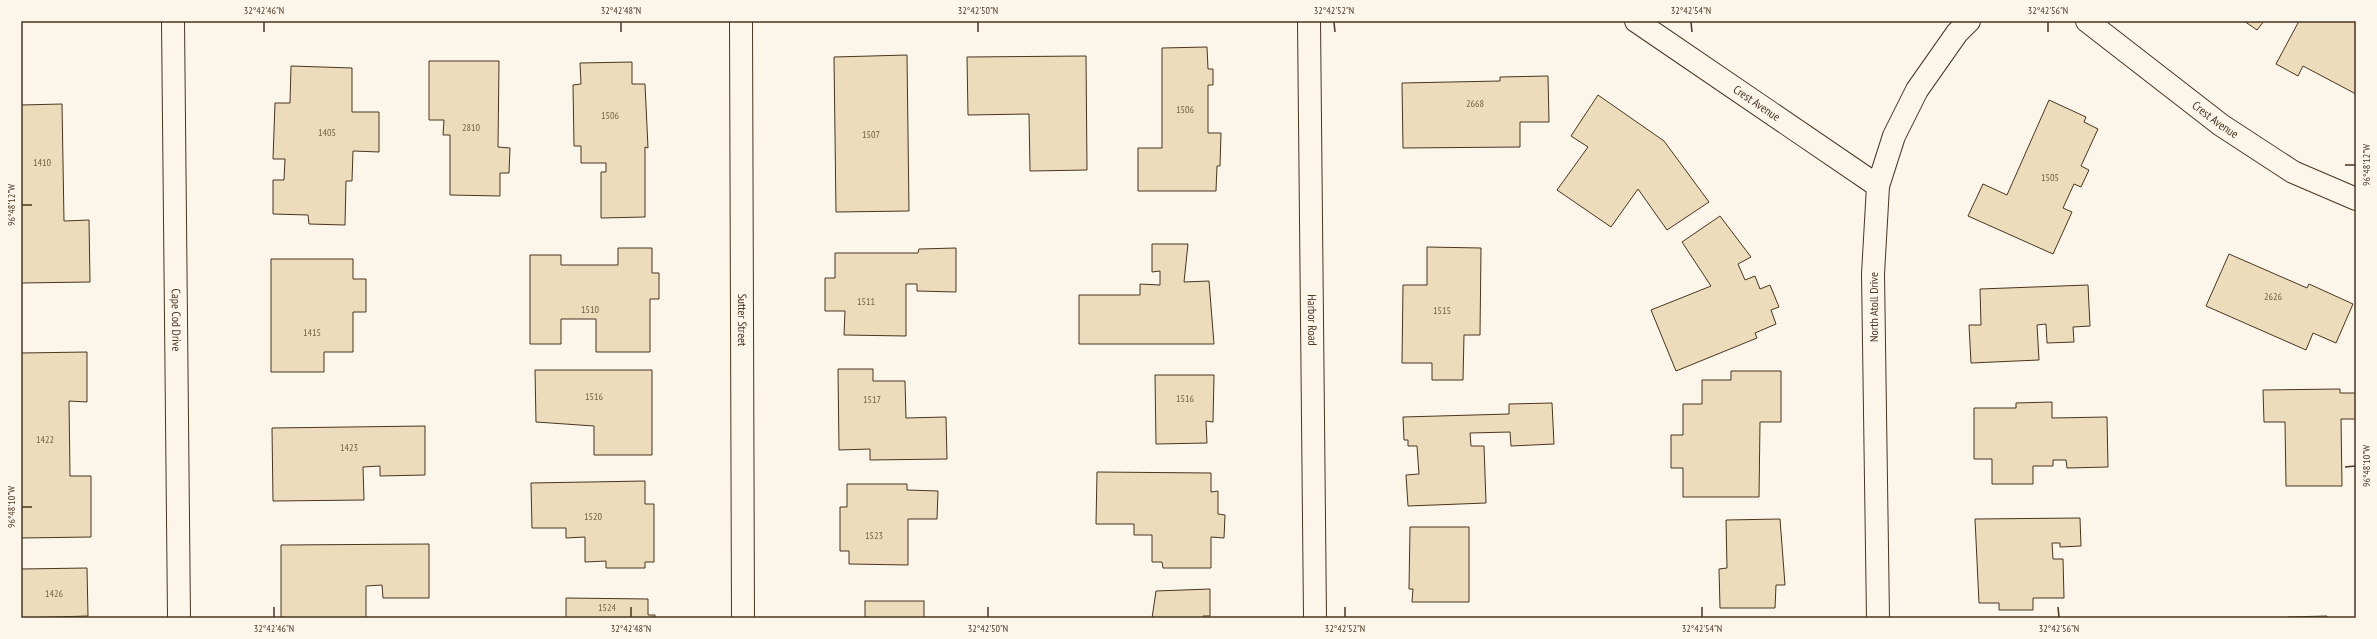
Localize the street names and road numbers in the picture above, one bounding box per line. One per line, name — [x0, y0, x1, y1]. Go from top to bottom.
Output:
street label: Crest Avenue — [1731, 82, 1783, 124]
street label: Crest Avenue — [2190, 98, 2241, 141]
street label: North Atoll Drive — [1866, 272, 1881, 342]
street label: Cape Cod Drive — [169, 288, 184, 352]
street label: Sutter Street — [735, 294, 750, 347]
street label: Harbor Road — [1305, 294, 1320, 346]

